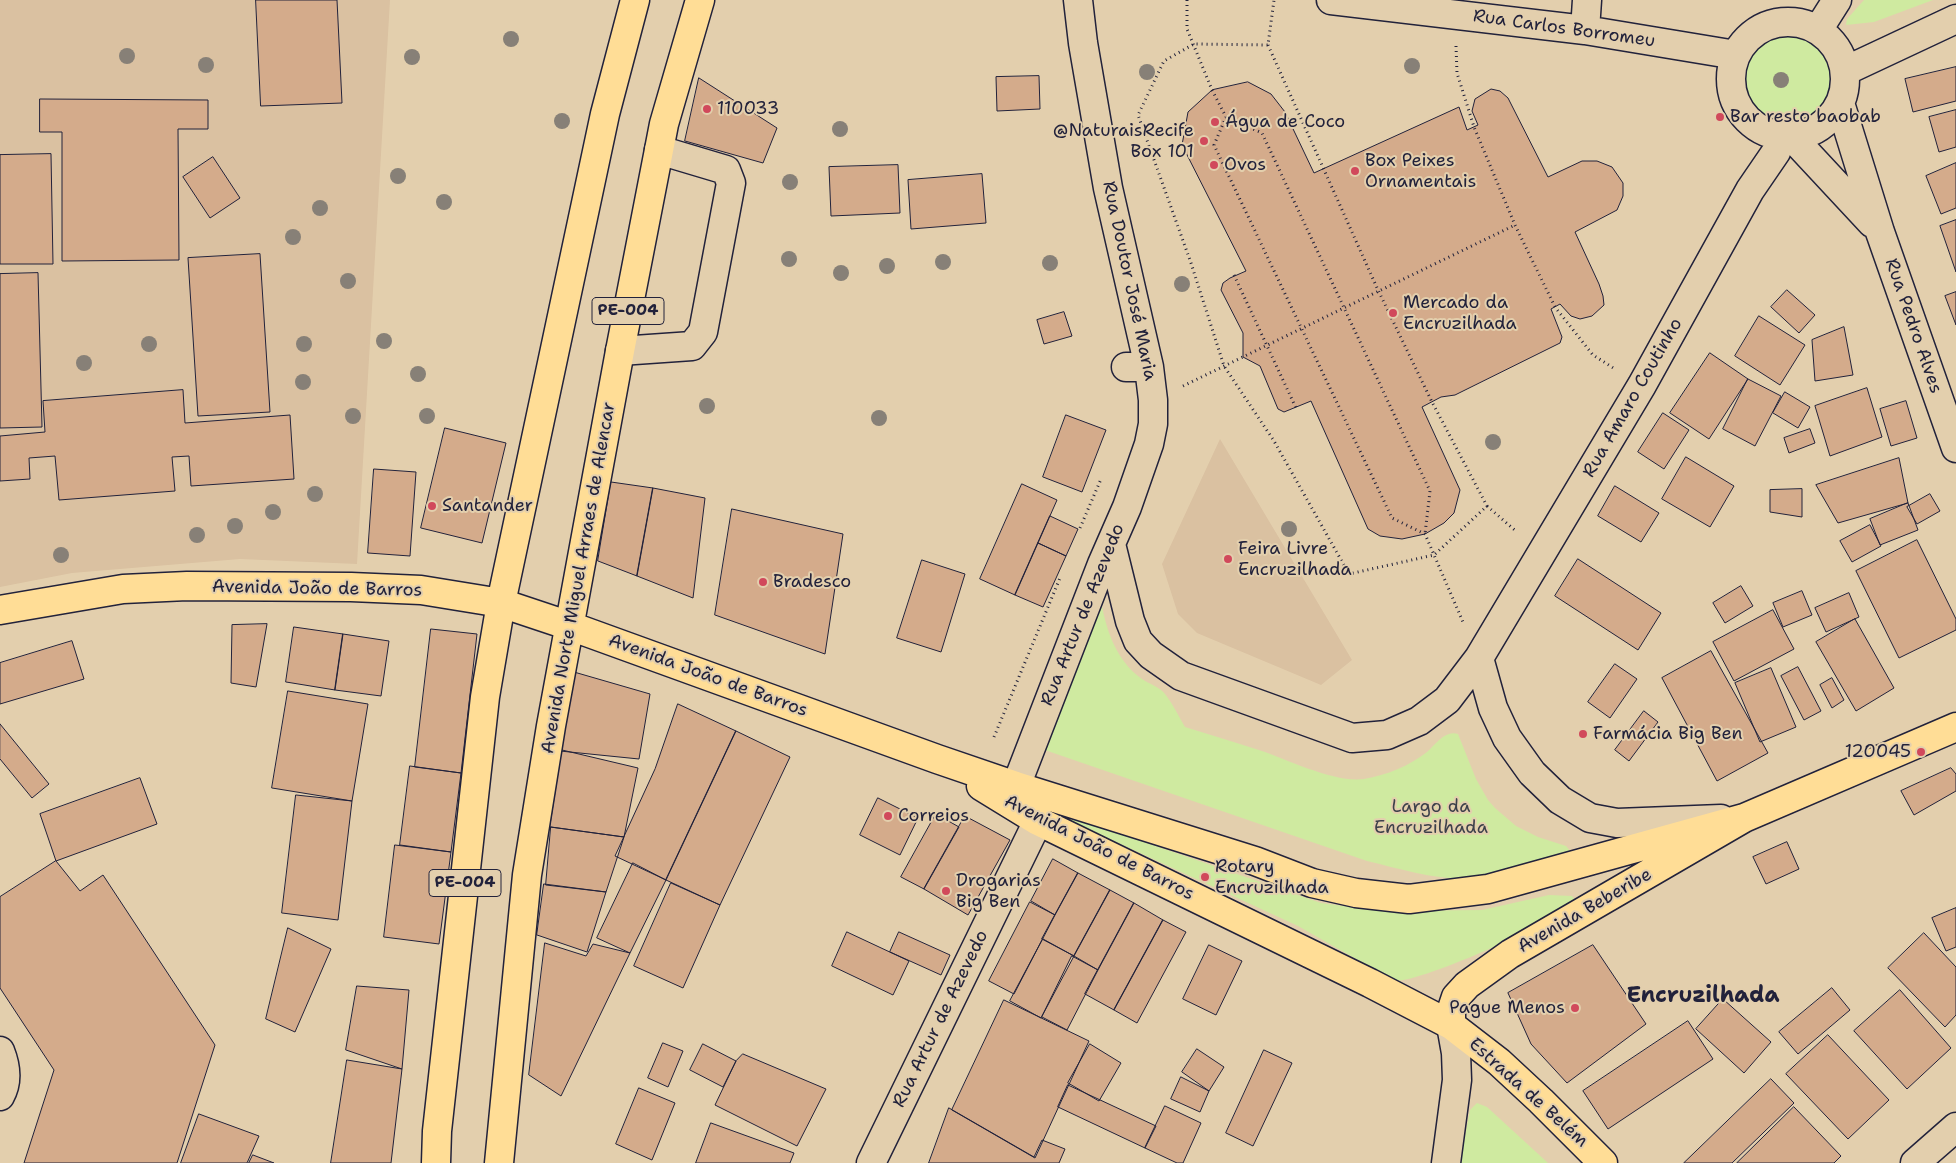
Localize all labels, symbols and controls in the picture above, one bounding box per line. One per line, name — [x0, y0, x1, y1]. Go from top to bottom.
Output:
street label: Rua Carlos Borromeu — [1472, 6, 1656, 52]
place label: 110033 — [717, 98, 779, 120]
marker: 110033 — [701, 103, 713, 115]
place label: Bar resto baobab — [1730, 106, 1881, 128]
place label: Água de Coco — [1225, 111, 1345, 133]
marker: Bar resto baobab — [1714, 111, 1726, 123]
marker: Água de Coco — [1209, 116, 1221, 128]
place label: @NaturaisRecife Box 101 — [1053, 120, 1194, 162]
marker: @NaturaisRecife Box 101 — [1198, 135, 1210, 147]
place label: Box Peixes Ornamentais — [1365, 150, 1476, 192]
place label: Ovos — [1224, 154, 1266, 176]
marker: Ovos — [1208, 159, 1220, 171]
marker: Box Peixes Ornamentais — [1349, 165, 1361, 177]
street label: Rua Doutor José Maria — [1097, 179, 1161, 383]
street label: Rua Pedro Alves — [1880, 256, 1946, 396]
place label: Mercado da Encruzilhada — [1403, 292, 1517, 334]
road number: PE-004 — [592, 298, 664, 324]
marker: Mercado da Encruzilhada — [1387, 307, 1399, 319]
street label: Rua Amaro Coutinho — [1579, 314, 1687, 482]
street label: Avenida Norte Miguel Arraes de Alencar — [537, 401, 621, 755]
place label: Santander — [442, 495, 533, 517]
marker: Santander — [426, 500, 438, 512]
street label: Rua Artur de Azevedo — [1037, 521, 1129, 709]
place label: Feira Livre Encruzilhada — [1238, 538, 1352, 580]
marker: Feira Livre Encruzilhada — [1222, 553, 1234, 565]
place label: Bradesco — [773, 571, 851, 593]
street label: Avenida João de Barros — [212, 576, 422, 602]
marker: Bradesco — [757, 576, 769, 588]
street label: Avenida João de Barros — [606, 630, 810, 722]
place label: Farmácia Big Ben — [1593, 723, 1743, 745]
marker: Farmácia Big Ben — [1577, 728, 1589, 740]
place label: 120045 — [1845, 741, 1911, 763]
marker: 120045 — [1915, 746, 1927, 758]
street label: Avenida João de Barros — [1000, 791, 1198, 905]
park label: Largo da Encruzilhada — [1374, 796, 1488, 839]
place label: Correios — [898, 805, 969, 827]
marker: Correios — [882, 810, 894, 822]
place label: Rotary Encruzilhada — [1215, 856, 1329, 899]
street label: Avenida Beberibe — [1514, 864, 1656, 958]
road number: PE-004 — [429, 870, 501, 896]
place label: Drogarias Big Ben — [956, 870, 1041, 912]
marker: Rotary Encruzilhada — [1199, 871, 1211, 883]
marker: Drogarias Big Ben — [940, 885, 952, 897]
street label: Rua Artur de Azevedo — [889, 927, 993, 1111]
district label: Encruzilhada — [1626, 983, 1780, 1009]
place label: Pague Menos — [1449, 997, 1565, 1019]
marker: Pague Menos — [1569, 1002, 1581, 1014]
street label: Estrada de Belém — [1464, 1034, 1592, 1152]

